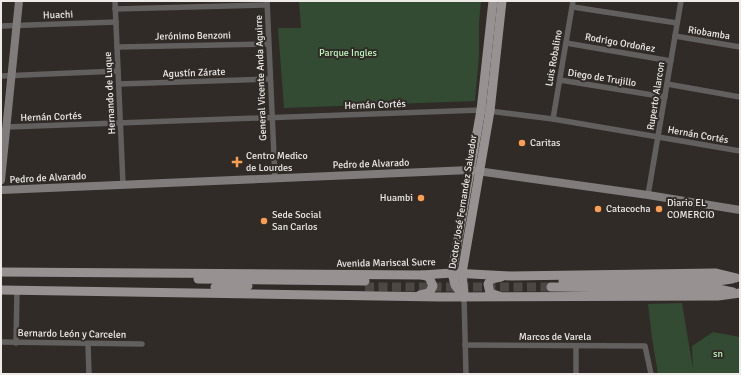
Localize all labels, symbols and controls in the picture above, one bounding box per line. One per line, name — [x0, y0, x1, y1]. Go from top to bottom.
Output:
street label: Huachi — [43, 8, 73, 22]
street label: General Vicente Anda Aguirre — [253, 15, 269, 141]
street label: Riobamba — [687, 24, 731, 42]
street label: Jerónimo Benzoni — [155, 29, 231, 43]
street label: Luis Robalino — [543, 29, 565, 87]
street label: Rodrigo Ordoñez — [584, 31, 657, 55]
park label: Parque Ingles — [319, 47, 378, 59]
street label: Hernando de Luque — [102, 51, 118, 135]
street label: Ruperto Alarcon — [645, 61, 667, 131]
street label: Agustín Zárate — [162, 66, 226, 80]
street label: Diego de Trujillo — [567, 67, 637, 89]
street label: Hernán Cortés — [344, 98, 407, 112]
street label: Hernán Cortés — [20, 110, 83, 124]
street label: Hernán Cortés — [667, 124, 730, 146]
street label: Doctor José Fernandez Salvador — [446, 134, 480, 270]
place label: Caritas — [530, 137, 561, 149]
marker: Caritas — [517, 138, 527, 148]
place label: Centro Medico de Lourdes — [246, 150, 308, 174]
marker: Centro Medico de Lourdes — [231, 156, 243, 168]
street label: Pedro de Alvarado — [332, 157, 410, 171]
street label: Pedro de Alvarado — [9, 170, 87, 186]
place label: Huambi — [380, 192, 413, 204]
marker: Huambi — [416, 193, 426, 203]
place label: Diario EL COMERCIO — [667, 197, 715, 221]
place label: Catacocha — [606, 203, 651, 215]
marker: Catacocha — [593, 204, 603, 214]
marker: Diario EL COMERCIO — [654, 204, 664, 214]
place label: Sede Social San Carlos — [272, 209, 321, 233]
marker: Sede Social San Carlos — [259, 216, 269, 226]
street label: Avenida Mariscal Sucre — [336, 256, 436, 270]
street label: Bernardo León y Carcelen — [18, 327, 126, 341]
street label: Marcos de Varela — [519, 331, 591, 343]
park label: sn — [713, 348, 723, 360]

